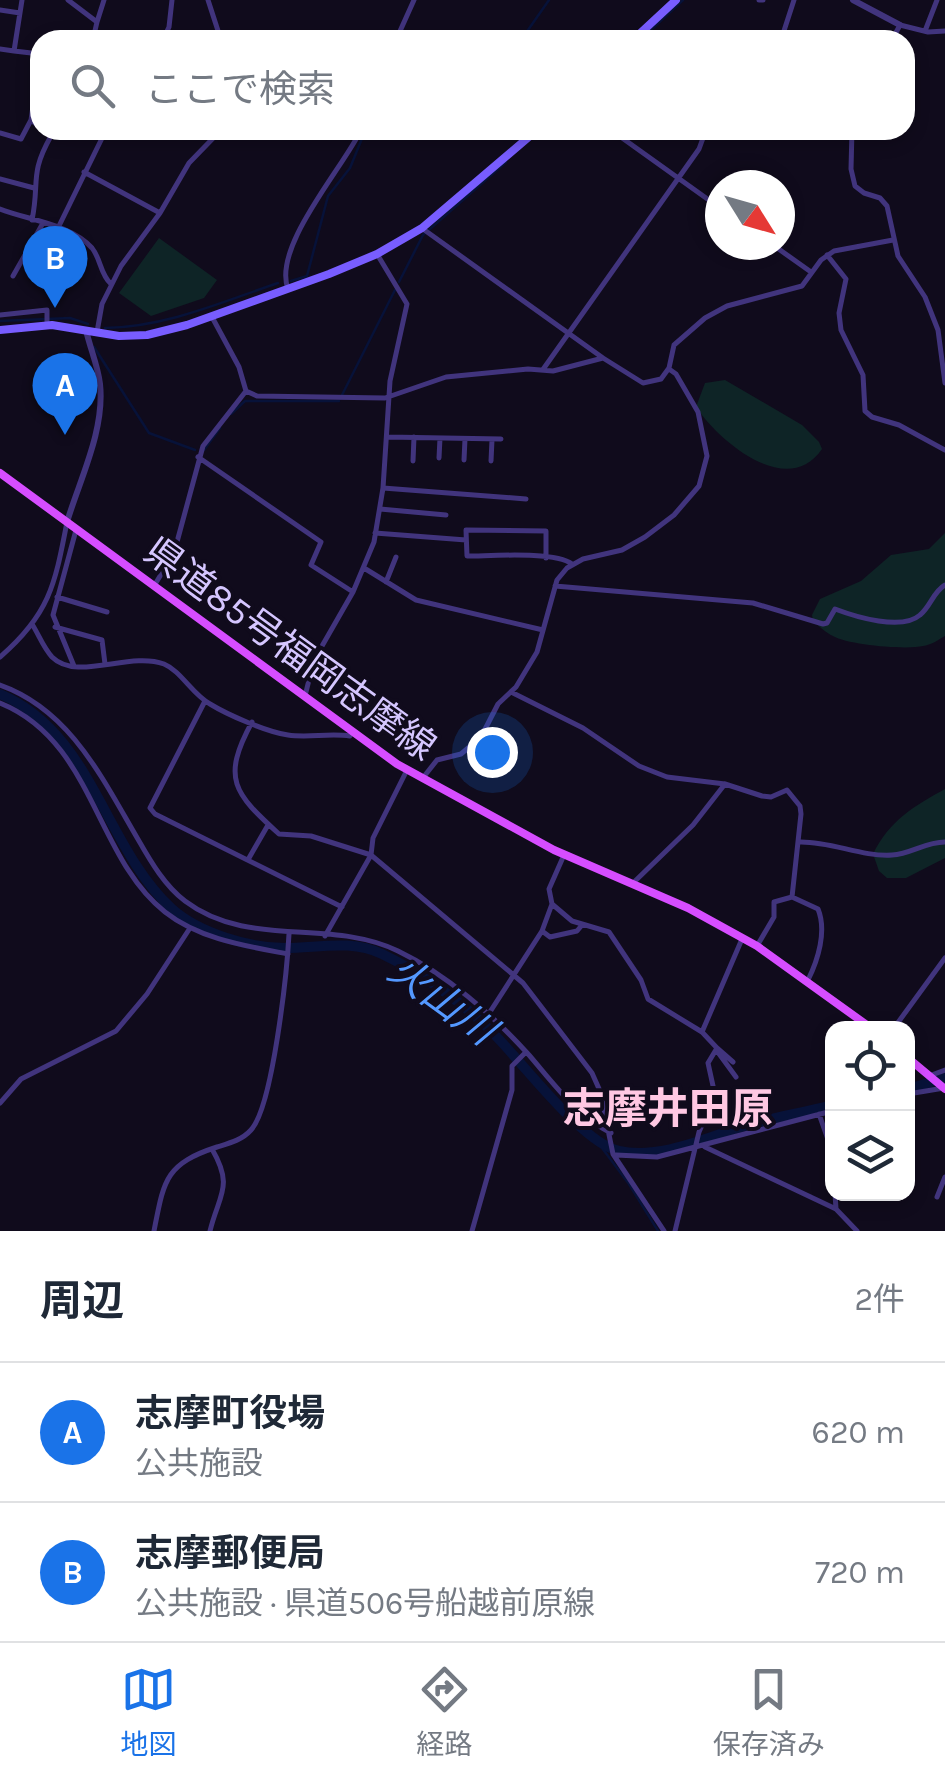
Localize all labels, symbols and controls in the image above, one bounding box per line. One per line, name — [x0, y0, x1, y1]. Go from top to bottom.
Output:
search box — [30, 30, 915, 140]
icon: search — [65, 58, 120, 113]
text: ここで検索 — [145, 67, 335, 112]
north arrow — [705, 170, 795, 260]
pin: B — [22, 226, 88, 308]
pin: A — [32, 352, 98, 435]
street label: 県道85号福岡志摩線 — [136, 528, 444, 770]
your location — [467, 727, 518, 778]
water label: 火山川 — [380, 946, 508, 1057]
map controls — [825, 1021, 915, 1201]
button: locate — [825, 1021, 915, 1111]
district label: 志摩井田原 — [563, 1084, 773, 1134]
button: layers — [825, 1111, 915, 1201]
text: 周辺 — [40, 1276, 124, 1326]
text: 2件 — [854, 1281, 905, 1318]
text: 志摩町役場 — [135, 1391, 325, 1436]
text: A — [62, 1414, 83, 1451]
text: 620 m — [812, 1414, 905, 1451]
text: 公共施設 — [135, 1445, 263, 1482]
text: 志摩郵便局 — [135, 1531, 325, 1576]
text: B — [62, 1554, 83, 1591]
text: 720 m — [815, 1554, 905, 1591]
text: 公共施設 · 県道506号船越前原線 — [135, 1585, 595, 1622]
tab: 地図 — [120, 1662, 176, 1762]
tab: 経路 — [416, 1662, 473, 1762]
tab: 保存済み — [713, 1662, 825, 1762]

